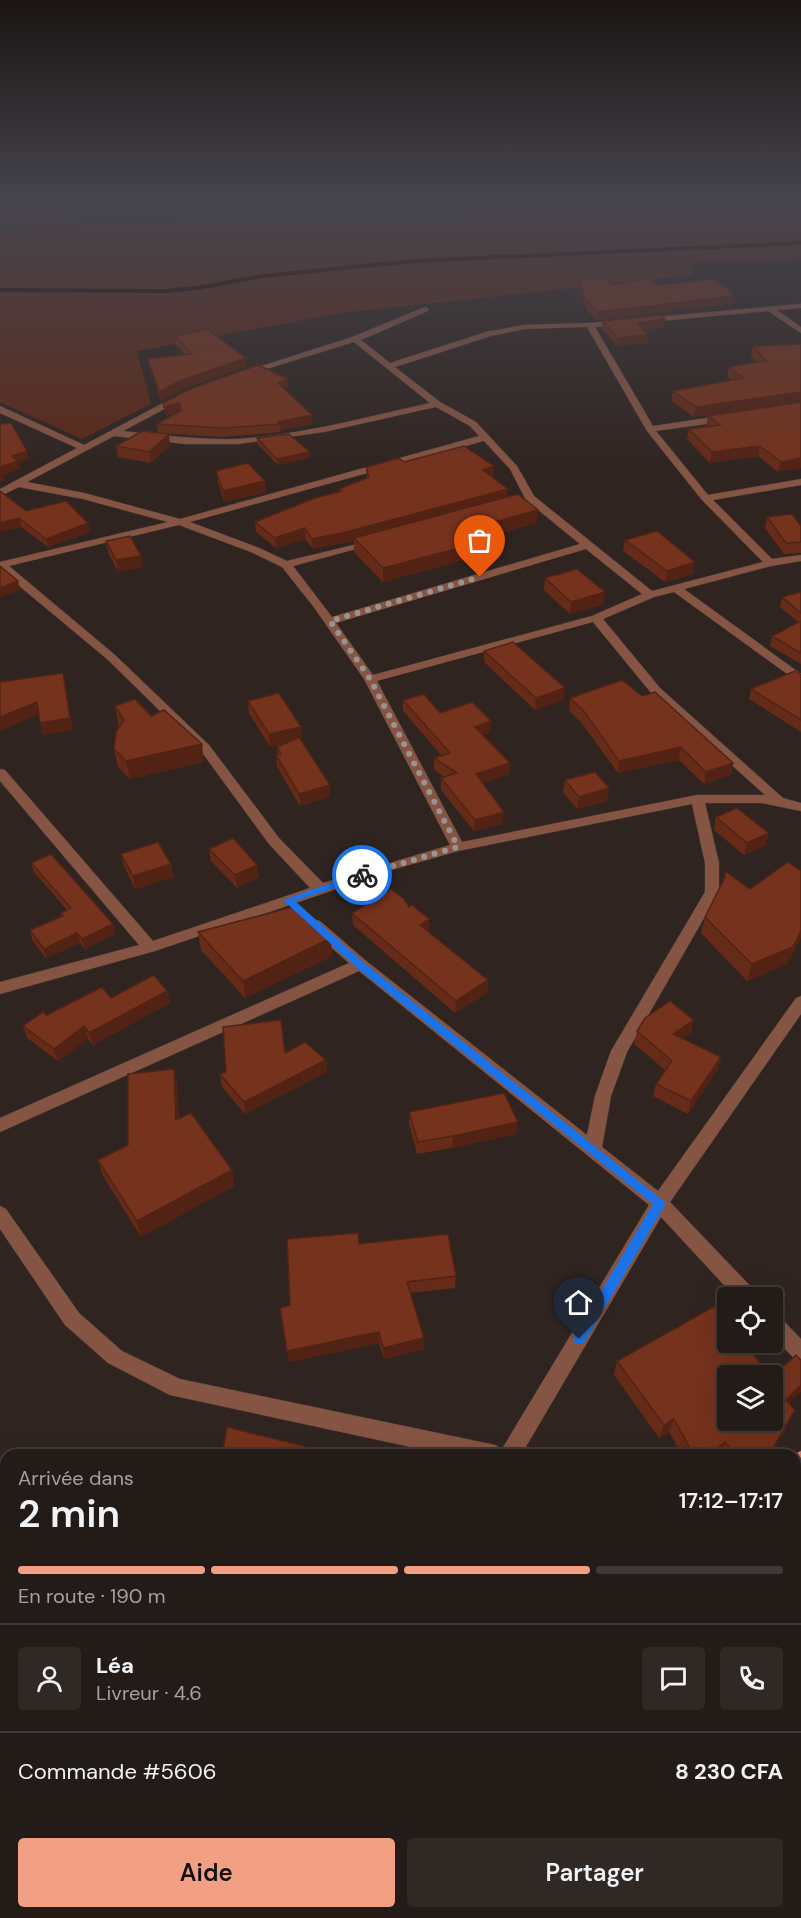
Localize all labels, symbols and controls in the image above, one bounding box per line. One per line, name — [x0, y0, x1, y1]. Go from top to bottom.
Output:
pin — [454, 515, 505, 577]
icon: bag — [463, 524, 496, 557]
courier — [332, 845, 392, 905]
icon: bike — [346, 859, 379, 892]
pin — [553, 1277, 604, 1339]
icon: home — [562, 1286, 595, 1319]
map controls — [717, 1287, 783, 1431]
button: locate — [717, 1287, 783, 1353]
button: layers — [717, 1365, 783, 1431]
text: Arrivée dans — [18, 1465, 134, 1491]
text: 17:12–17:17 — [679, 1486, 783, 1515]
text: 2 min — [18, 1488, 120, 1539]
text: En route · 190 m — [18, 1583, 166, 1609]
button: person — [18, 1647, 81, 1710]
button: chat — [642, 1647, 705, 1710]
button: phone — [720, 1647, 783, 1710]
text: Léa — [96, 1651, 134, 1680]
text: Livreur · 4.6 — [96, 1680, 202, 1706]
text: Commande #5606 — [18, 1757, 217, 1786]
text: 8 230 CFA — [675, 1757, 783, 1786]
button: Aide — [18, 1838, 395, 1907]
button: Partager — [407, 1838, 783, 1907]

